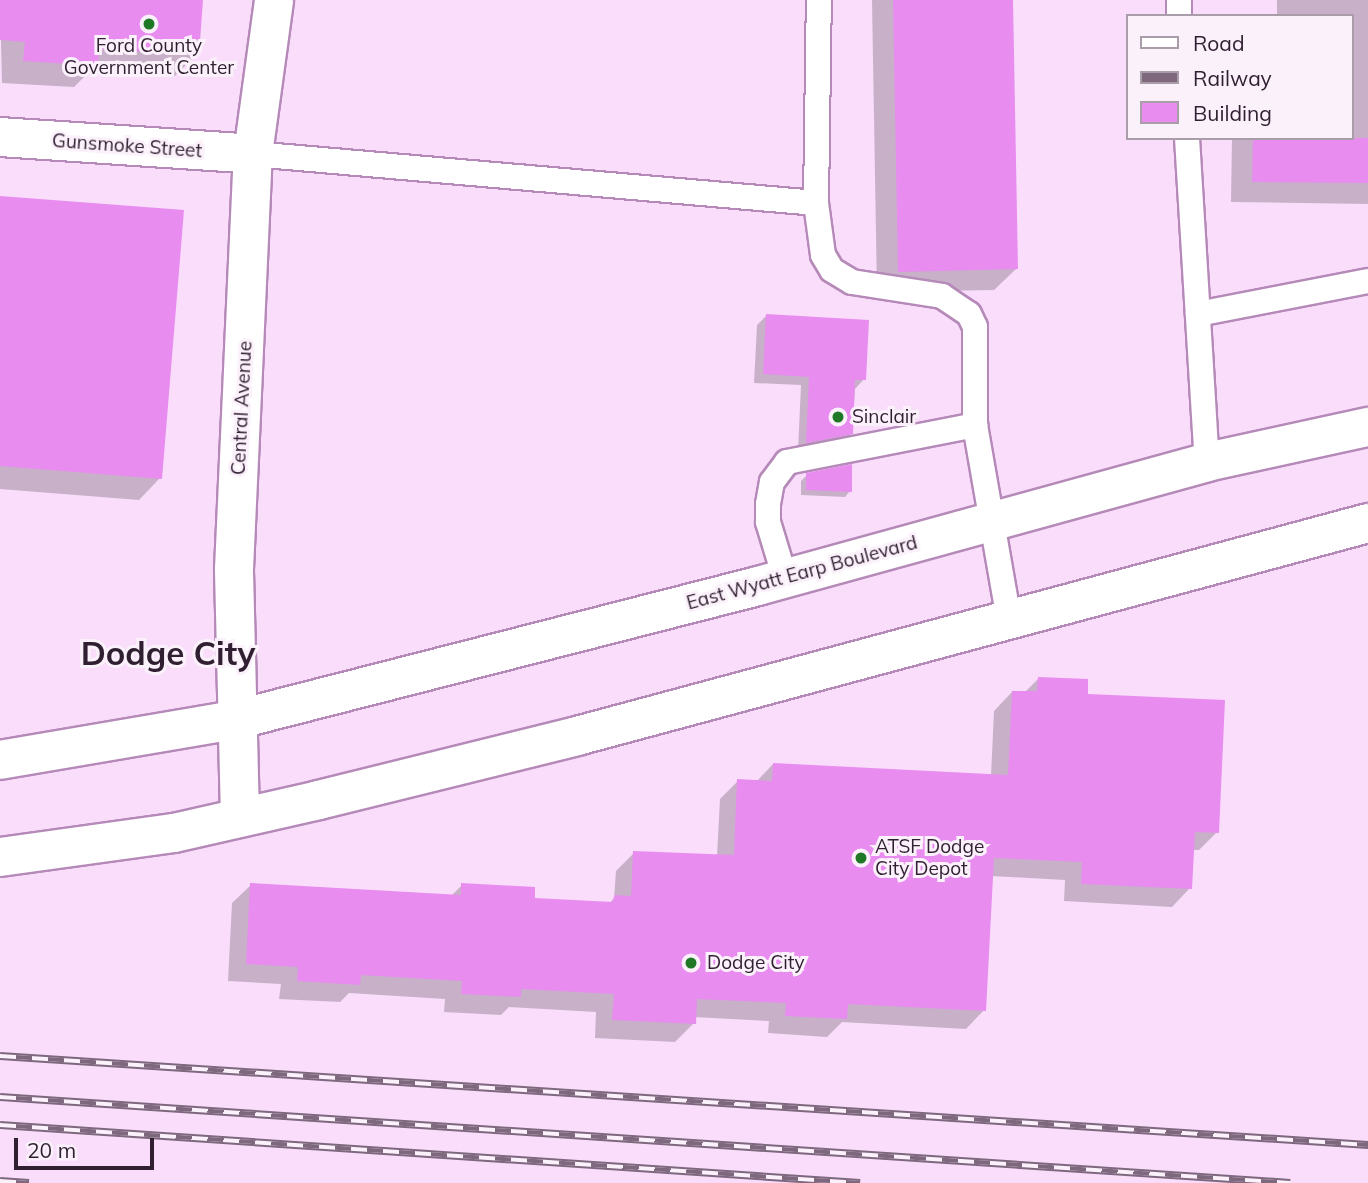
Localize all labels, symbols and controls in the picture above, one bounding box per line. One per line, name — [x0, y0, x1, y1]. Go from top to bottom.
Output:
legend — [1126, 14, 1354, 140]
marker: Ford County Government Center — [141, 16, 157, 32]
text: Road — [1193, 30, 1244, 56]
place label: Ford County Government Center — [64, 35, 234, 79]
text: Railway — [1193, 65, 1272, 91]
text: Building — [1193, 100, 1272, 126]
street label: Gunsmoke Street — [51, 129, 203, 163]
street label: Central Avenue — [227, 340, 257, 476]
place label: Sinclair — [852, 406, 916, 428]
marker: Sinclair — [830, 409, 846, 425]
street label: East Wyatt Earp Boulevard — [684, 531, 920, 615]
district label: Dodge City — [81, 633, 255, 673]
place label: ATSF Dodge City Depot — [875, 836, 984, 880]
marker: ATSF Dodge City Depot — [853, 850, 869, 866]
place label: Dodge City — [707, 952, 805, 974]
marker: Dodge City — [681, 953, 701, 973]
scale bar — [18, 1124, 158, 1168]
text: 20 m — [27, 1137, 76, 1163]

